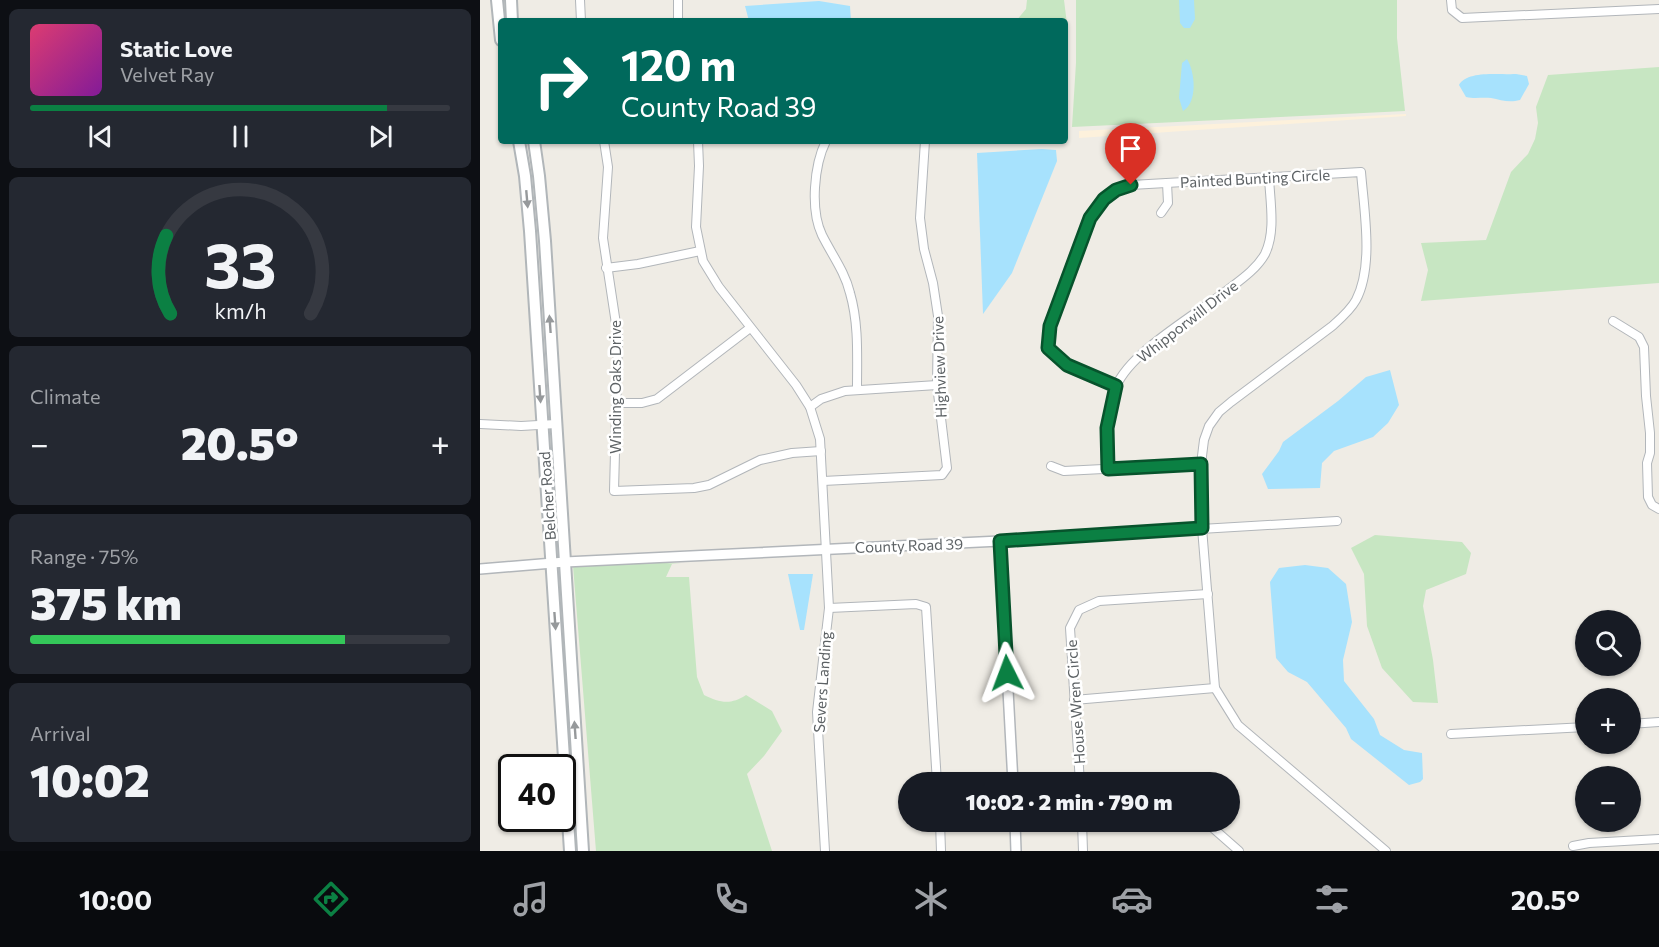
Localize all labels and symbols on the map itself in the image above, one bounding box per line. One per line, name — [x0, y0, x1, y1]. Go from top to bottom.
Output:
pin — [1105, 123, 1156, 185]
street label: Painted Bunting Circle — [1179, 165, 1331, 191]
one-way arrow — [522, 190, 532, 209]
street label: Whipporwill Drive — [1133, 276, 1241, 366]
one-way arrow — [545, 314, 555, 333]
street label: Highview Drive — [928, 316, 950, 418]
street label: Winding Oaks Drive — [606, 320, 624, 454]
one-way arrow — [536, 384, 545, 403]
street label: Belcher Road — [535, 451, 559, 541]
street label: County Road 39 — [854, 534, 964, 556]
one-way arrow — [550, 612, 560, 631]
street label: Severs Landing — [809, 631, 835, 733]
street label: House Wren Circle — [1062, 639, 1088, 765]
position arrow — [975, 641, 1039, 705]
one-way arrow — [571, 720, 580, 739]
speed limit sign: 40 — [498, 754, 576, 832]

